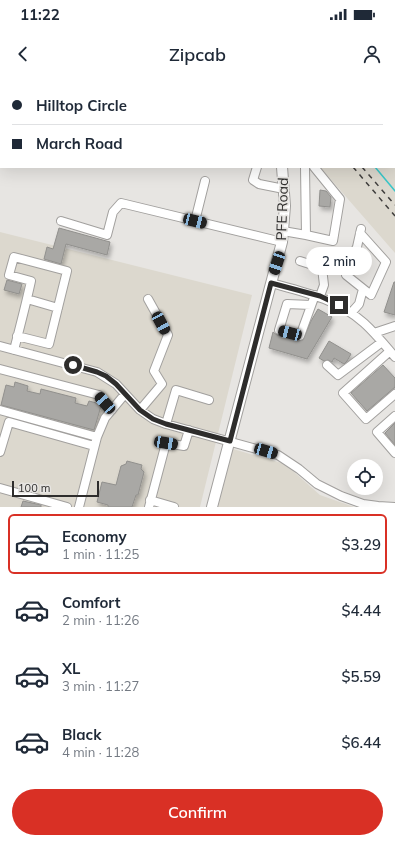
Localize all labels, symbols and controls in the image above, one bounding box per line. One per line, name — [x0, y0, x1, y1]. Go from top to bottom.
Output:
text: 11:22 — [20, 5, 60, 24]
icon: back — [12, 43, 34, 65]
text: Zipcab — [169, 43, 226, 66]
icon: person — [361, 43, 383, 65]
text: Hilltop Circle — [36, 96, 127, 115]
text: March Road — [36, 134, 123, 153]
street label: PFE Road — [272, 177, 292, 241]
car — [182, 212, 208, 230]
callout: 2 min — [306, 247, 372, 275]
car — [268, 250, 286, 276]
text: 2 min — [322, 253, 356, 269]
route end — [330, 296, 348, 314]
car — [150, 310, 172, 336]
car — [277, 324, 303, 342]
route start — [64, 356, 82, 374]
car — [93, 390, 117, 416]
car — [153, 435, 179, 451]
car — [253, 442, 279, 460]
map controls — [347, 459, 383, 495]
button: locate — [347, 459, 383, 495]
scale bar — [12, 479, 99, 498]
text: 100 m — [18, 481, 50, 495]
icon: car — [14, 526, 50, 562]
text: Economy — [62, 527, 127, 546]
text: $3.29 — [341, 535, 381, 554]
text: 1 min · 11:25 — [62, 546, 139, 562]
icon: car — [14, 592, 50, 628]
text: Comfort — [62, 593, 120, 612]
text: $4.44 — [341, 601, 381, 620]
text: 2 min · 11:26 — [62, 612, 139, 628]
icon: car — [14, 658, 50, 694]
text: XL — [62, 659, 80, 678]
text: $5.59 — [341, 667, 381, 686]
text: 3 min · 11:27 — [62, 678, 139, 694]
icon: car — [14, 724, 50, 760]
text: Black — [62, 725, 101, 744]
text: $6.44 — [341, 733, 381, 752]
text: 4 min · 11:28 — [62, 744, 139, 760]
button: Confirm — [12, 789, 383, 835]

